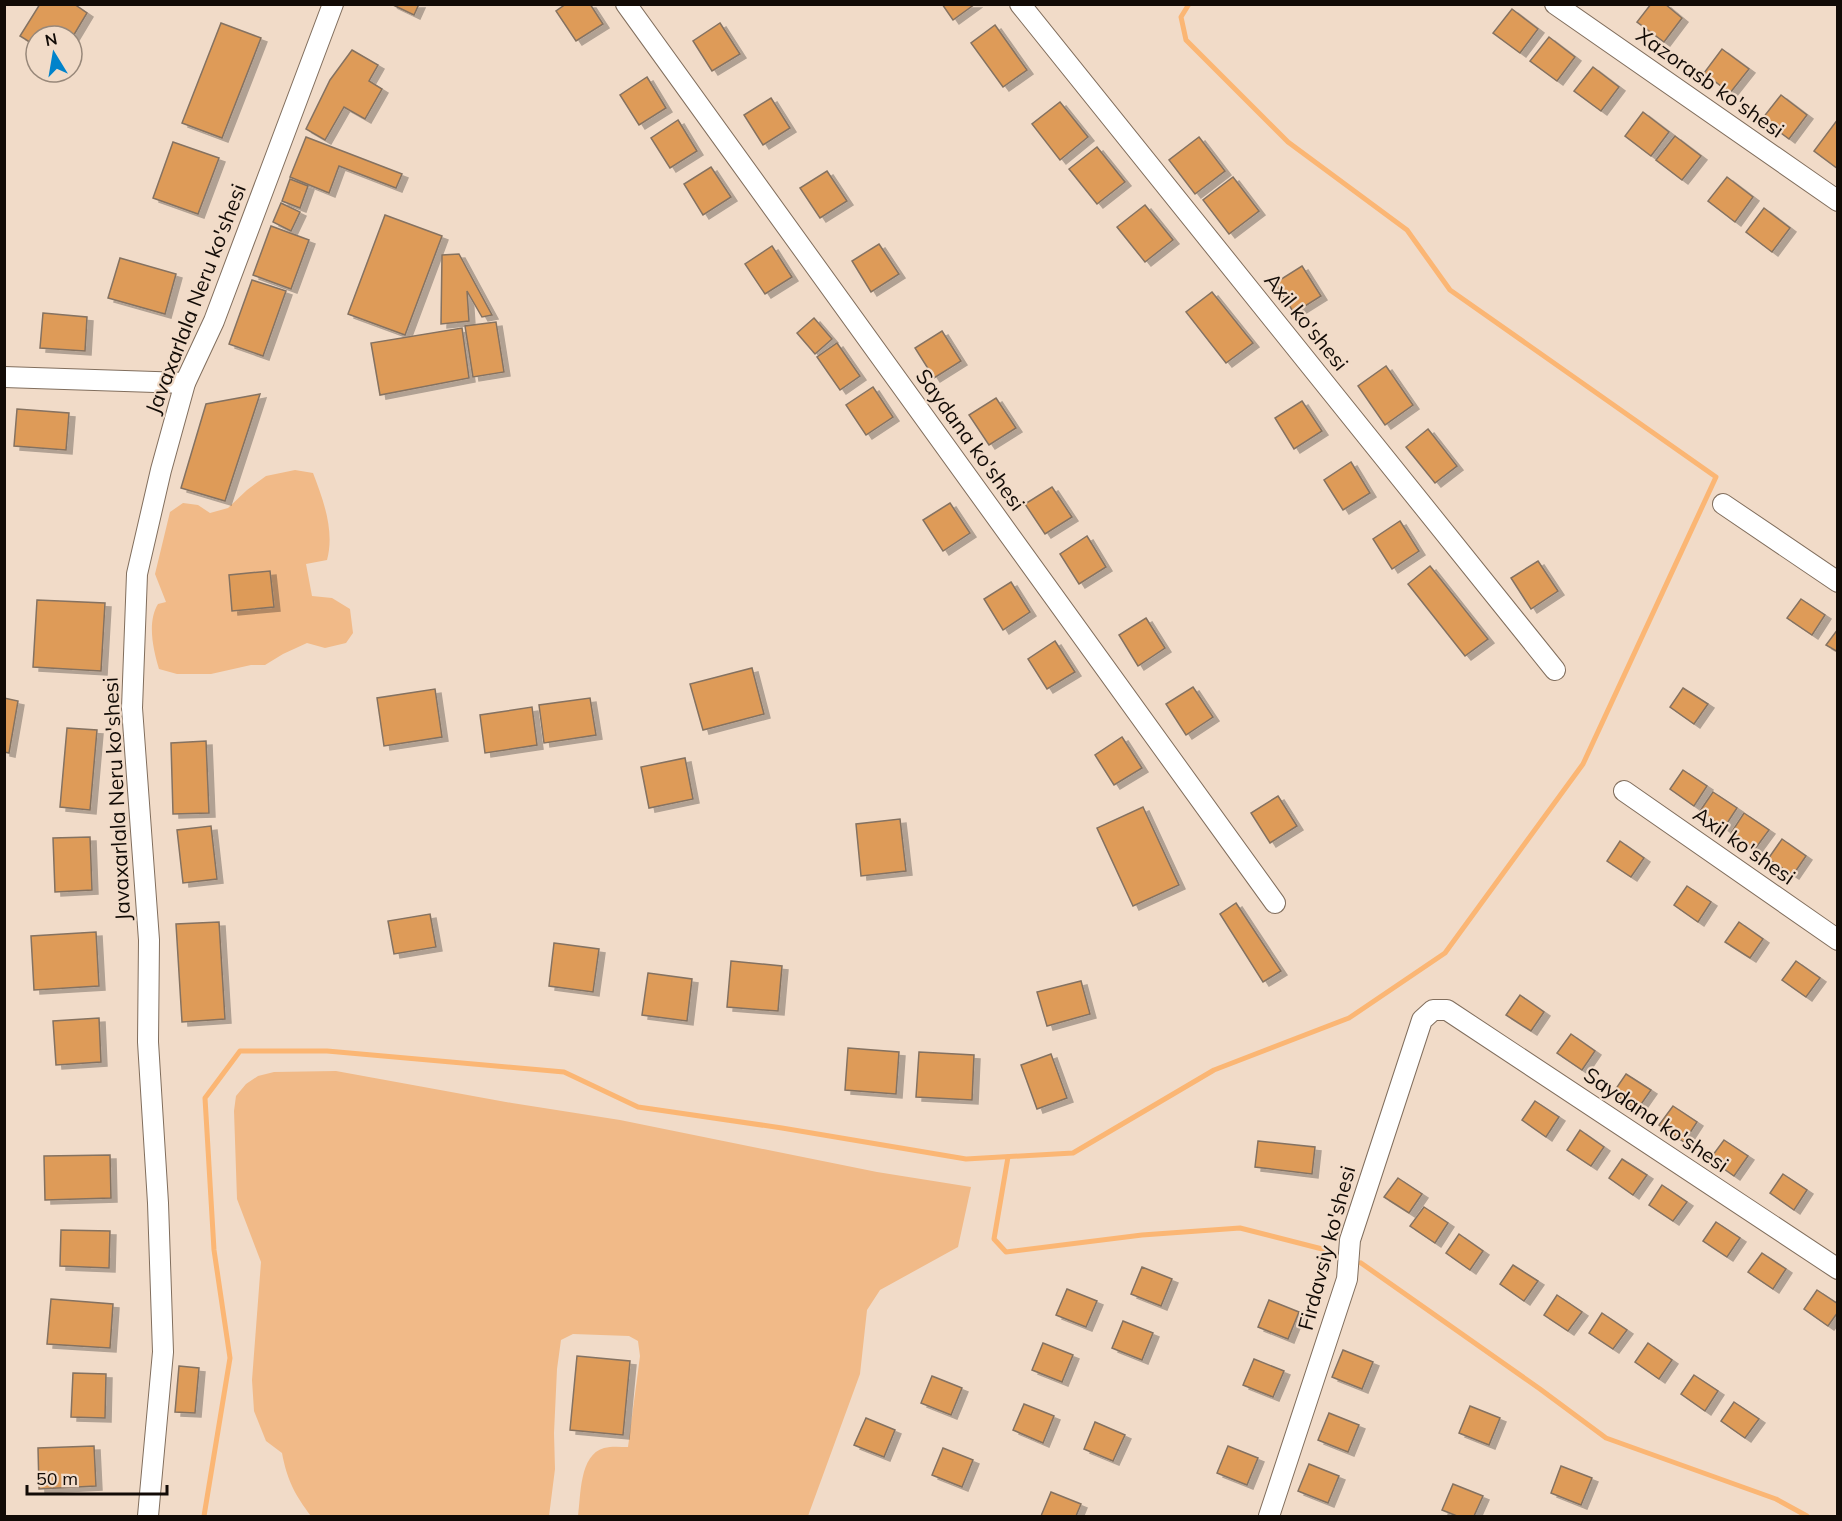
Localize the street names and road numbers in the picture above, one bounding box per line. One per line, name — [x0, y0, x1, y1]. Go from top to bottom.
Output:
street label: Xazorasb ko'shesi — [1632, 22, 1789, 143]
street label: Javaxarlala Neru ko'shesi — [139, 180, 251, 417]
street label: Axil ko'shesi — [1259, 267, 1354, 376]
street label: Saydana ko'shesi — [911, 363, 1031, 515]
street label: Javaxarlala Neru ko'shesi — [97, 677, 135, 922]
street label: Axil ko'shesi — [1689, 801, 1801, 890]
street label: Saydana ko'shesi — [1579, 1061, 1734, 1177]
street label: Firdavsiy ko'shesi — [1292, 1163, 1360, 1333]

